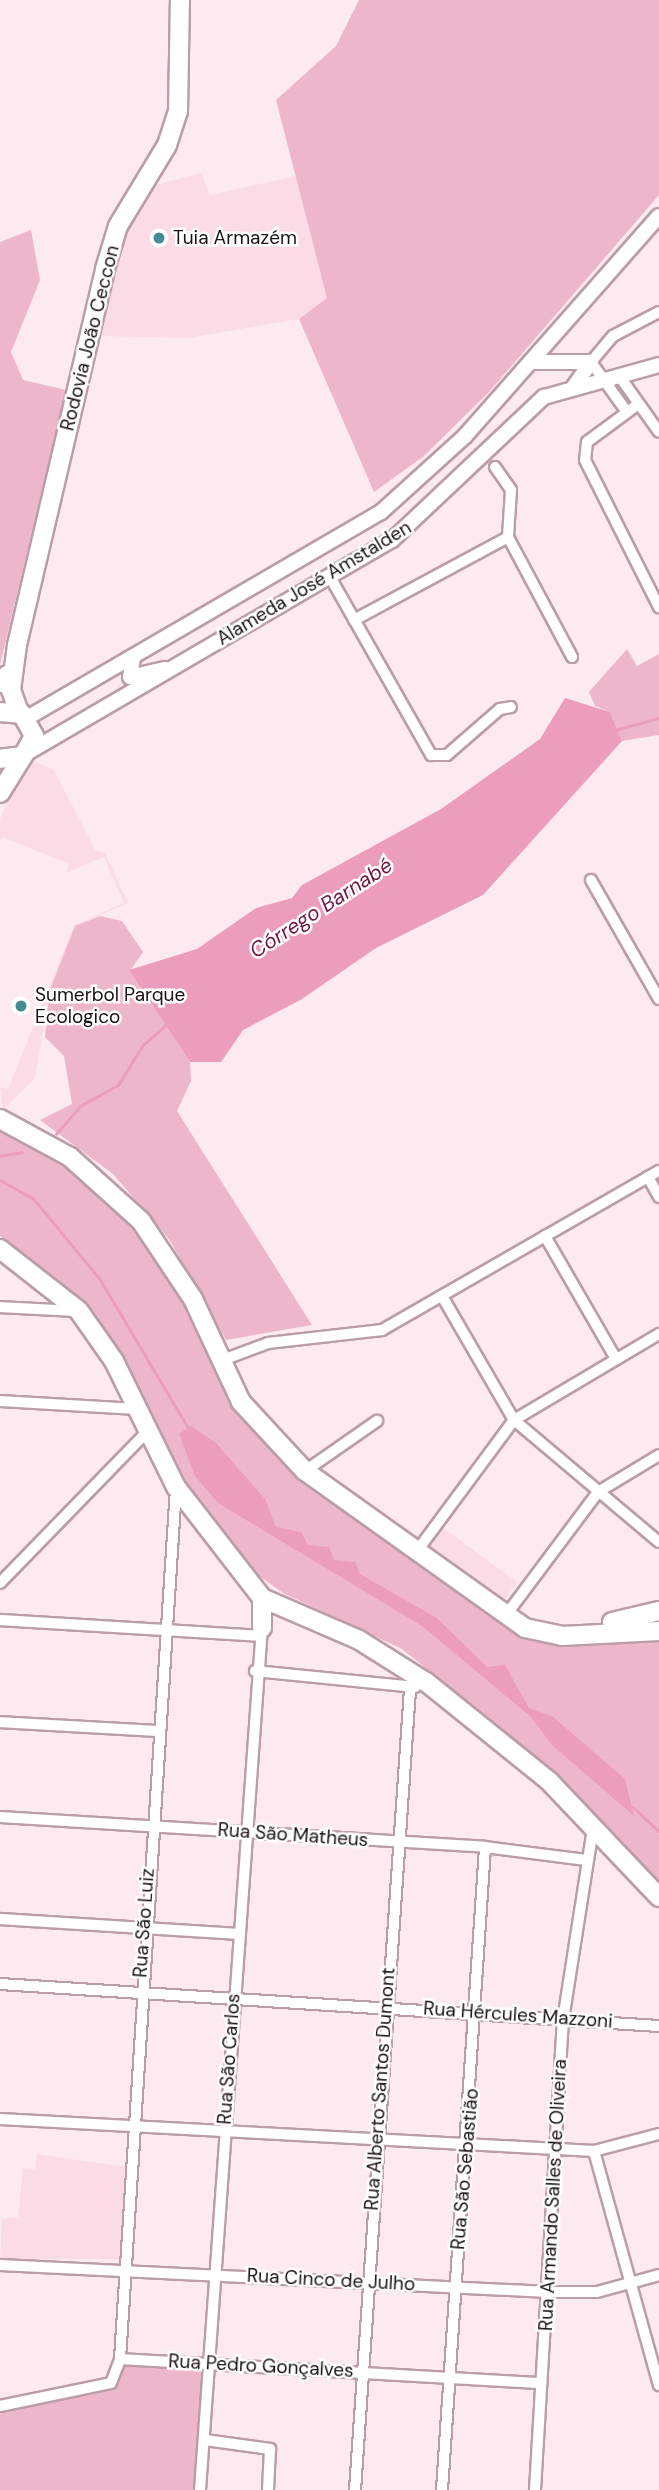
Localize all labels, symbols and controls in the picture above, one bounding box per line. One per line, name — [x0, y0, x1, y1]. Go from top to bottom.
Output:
place label: Tuia Armazém — [173, 227, 297, 249]
marker: Tuia Armazém — [151, 230, 167, 246]
street label: Rodovia João Ceccon — [56, 243, 124, 433]
street label: Alameda José Amstalden — [213, 516, 415, 650]
water label: Córrego Barnabé — [245, 852, 397, 964]
place label: Sumerbol Parque Ecologico — [35, 984, 185, 1028]
marker: Sumerbol Parque Ecologico — [13, 998, 29, 1014]
street label: Rua São Matheus — [217, 1818, 369, 1852]
street label: Rua São Luiz — [129, 1868, 159, 1978]
street label: Rua Alberto Santos Dumont — [360, 1967, 400, 2211]
street label: Rua São Carlos — [213, 1993, 245, 2125]
street label: Rua Hércules Mazzoni — [423, 1997, 613, 2033]
street label: Rua Armando Salles de Oliveira — [534, 2058, 572, 2332]
street label: Rua São Sebastião — [447, 2087, 483, 2251]
street label: Rua Cinco de Julho — [246, 2264, 416, 2296]
street label: Rua Pedro Gonçalves — [168, 2350, 354, 2382]

